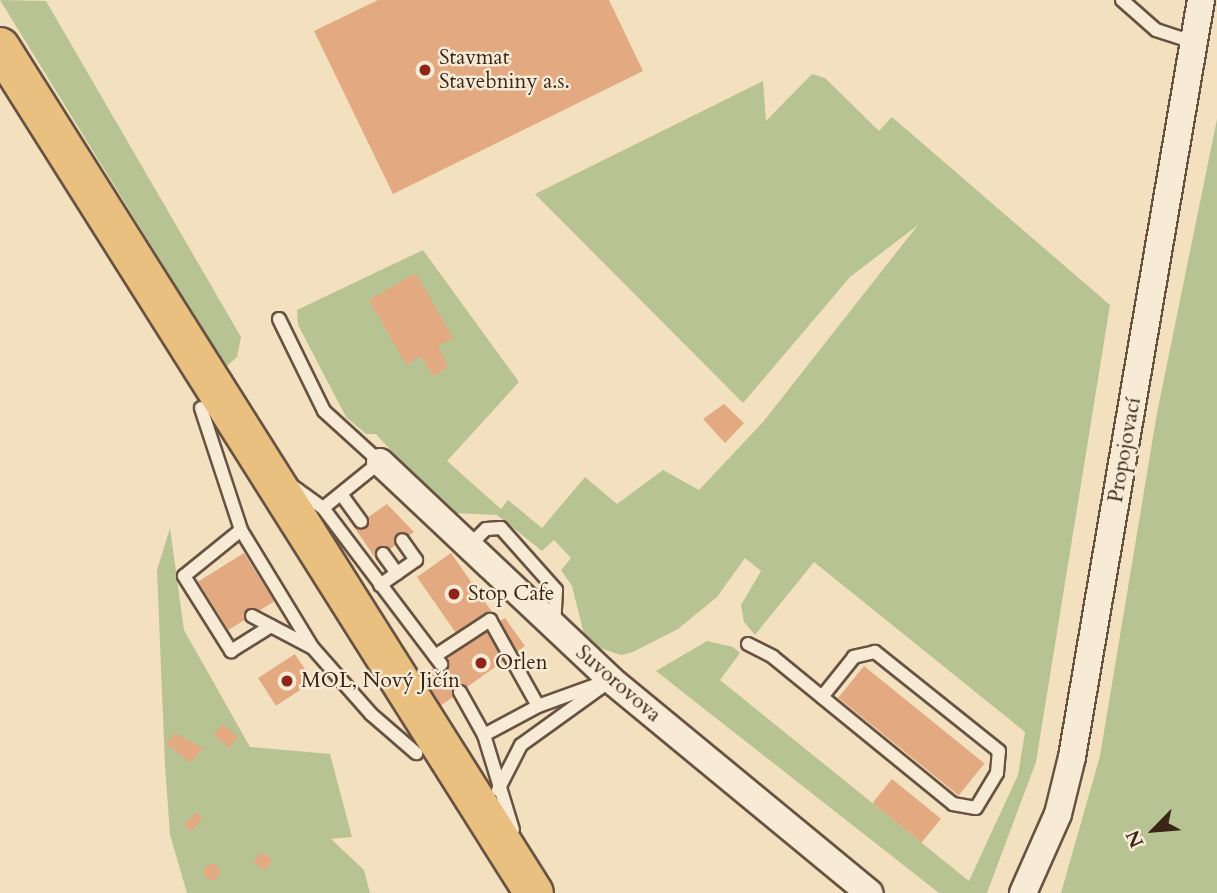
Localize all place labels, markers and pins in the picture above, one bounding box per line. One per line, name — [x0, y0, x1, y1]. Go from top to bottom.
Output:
place label: Stavmat Stavebniny a.s. — [439, 45, 570, 95]
marker: Stavmat Stavebniny a.s. — [417, 62, 433, 78]
place label: Stop Cafe — [468, 581, 554, 607]
marker: Stop Cafe — [446, 586, 462, 602]
place label: Orlen — [495, 650, 548, 676]
marker: Orlen — [473, 655, 489, 671]
place label: MOL, Nový Jičín — [301, 668, 460, 694]
marker: MOL, Nový Jičín — [279, 673, 295, 689]

